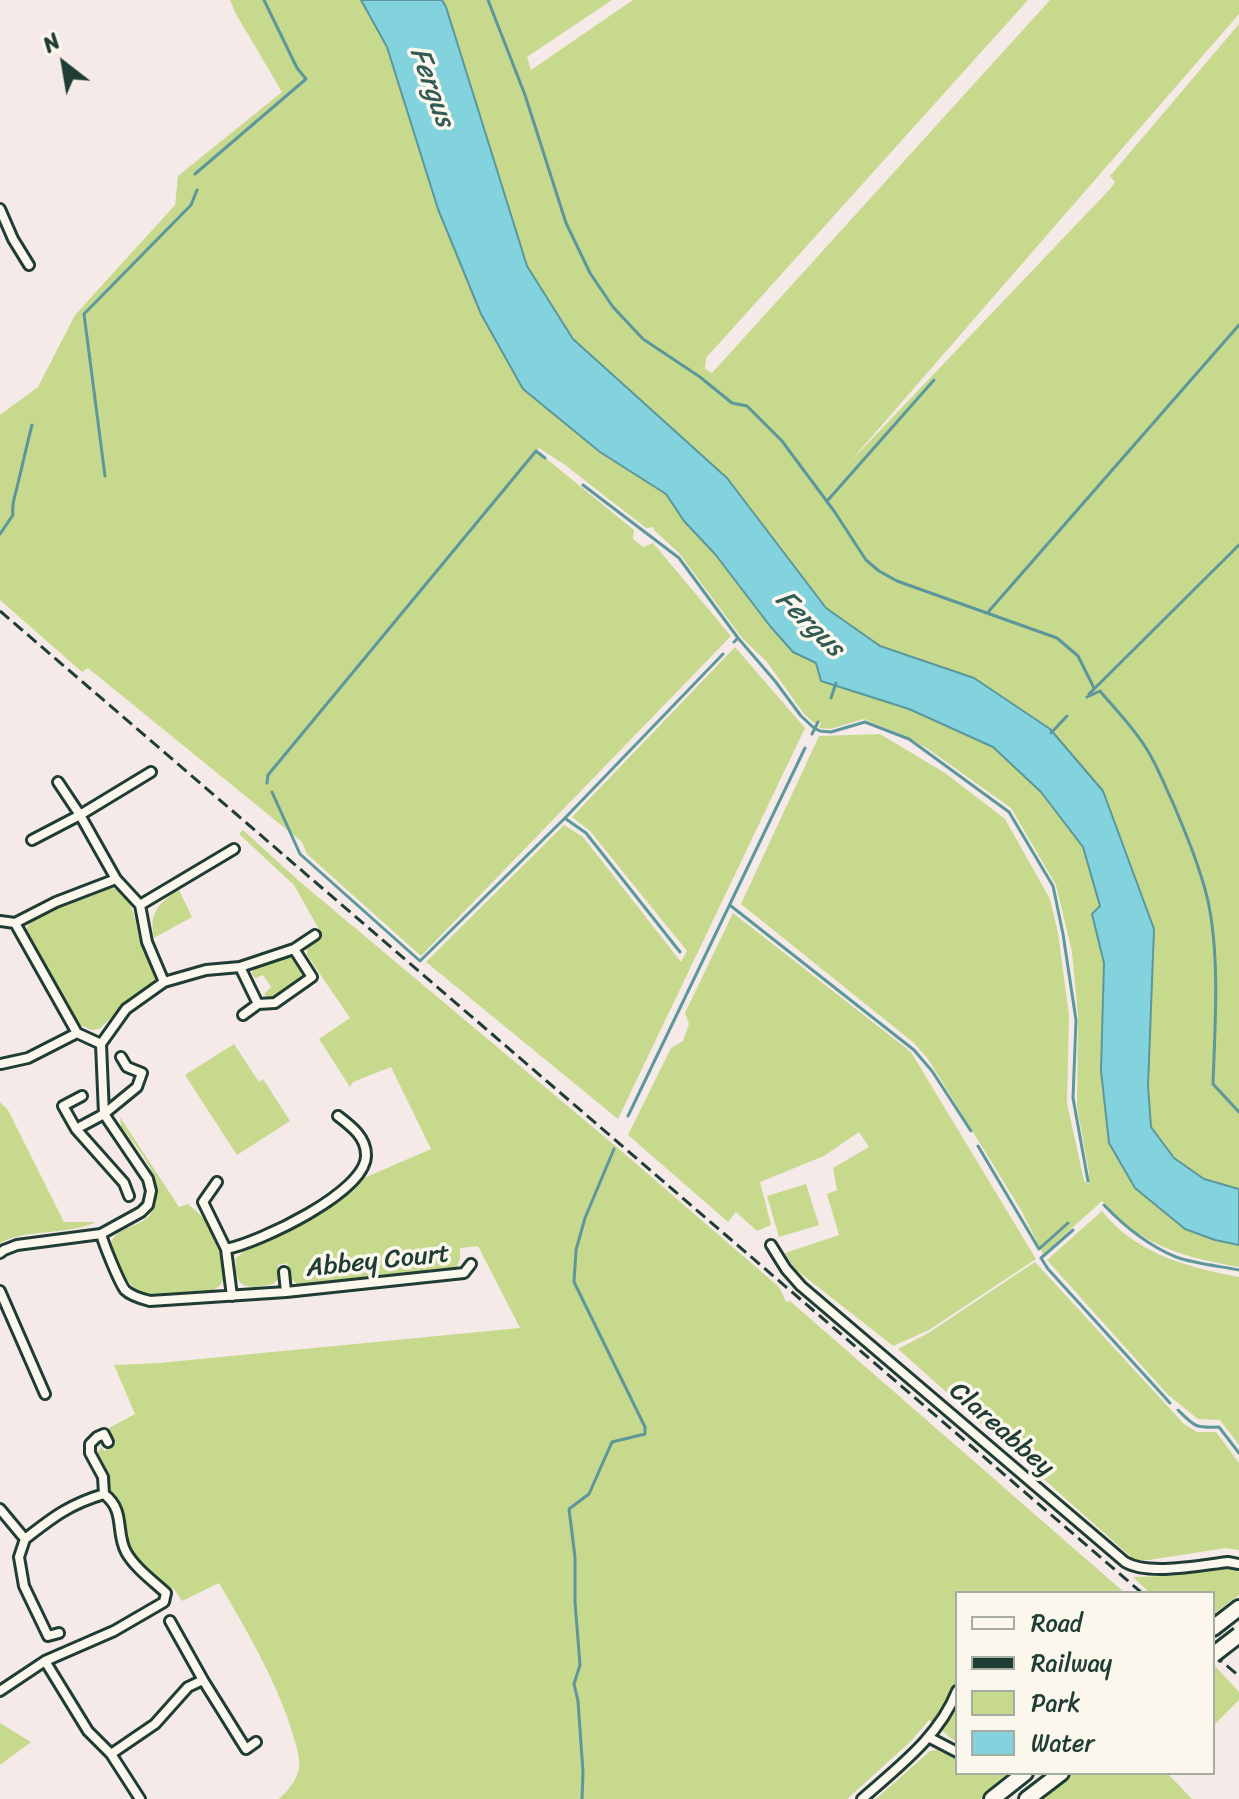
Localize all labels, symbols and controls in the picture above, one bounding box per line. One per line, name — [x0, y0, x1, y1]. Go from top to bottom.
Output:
text: N — [35, 22, 68, 64]
north arrow — [24, 24, 104, 104]
water label: Fergus — [401, 43, 461, 131]
water label: Fergus — [768, 584, 850, 664]
street label: Abbey Court — [305, 1239, 451, 1285]
street label: Clareabbey — [942, 1376, 1060, 1484]
legend — [955, 1591, 1215, 1775]
text: Road — [1031, 1602, 1082, 1644]
text: Railway — [1031, 1642, 1112, 1684]
text: Park — [1031, 1682, 1080, 1724]
text: Water — [1031, 1722, 1094, 1764]

